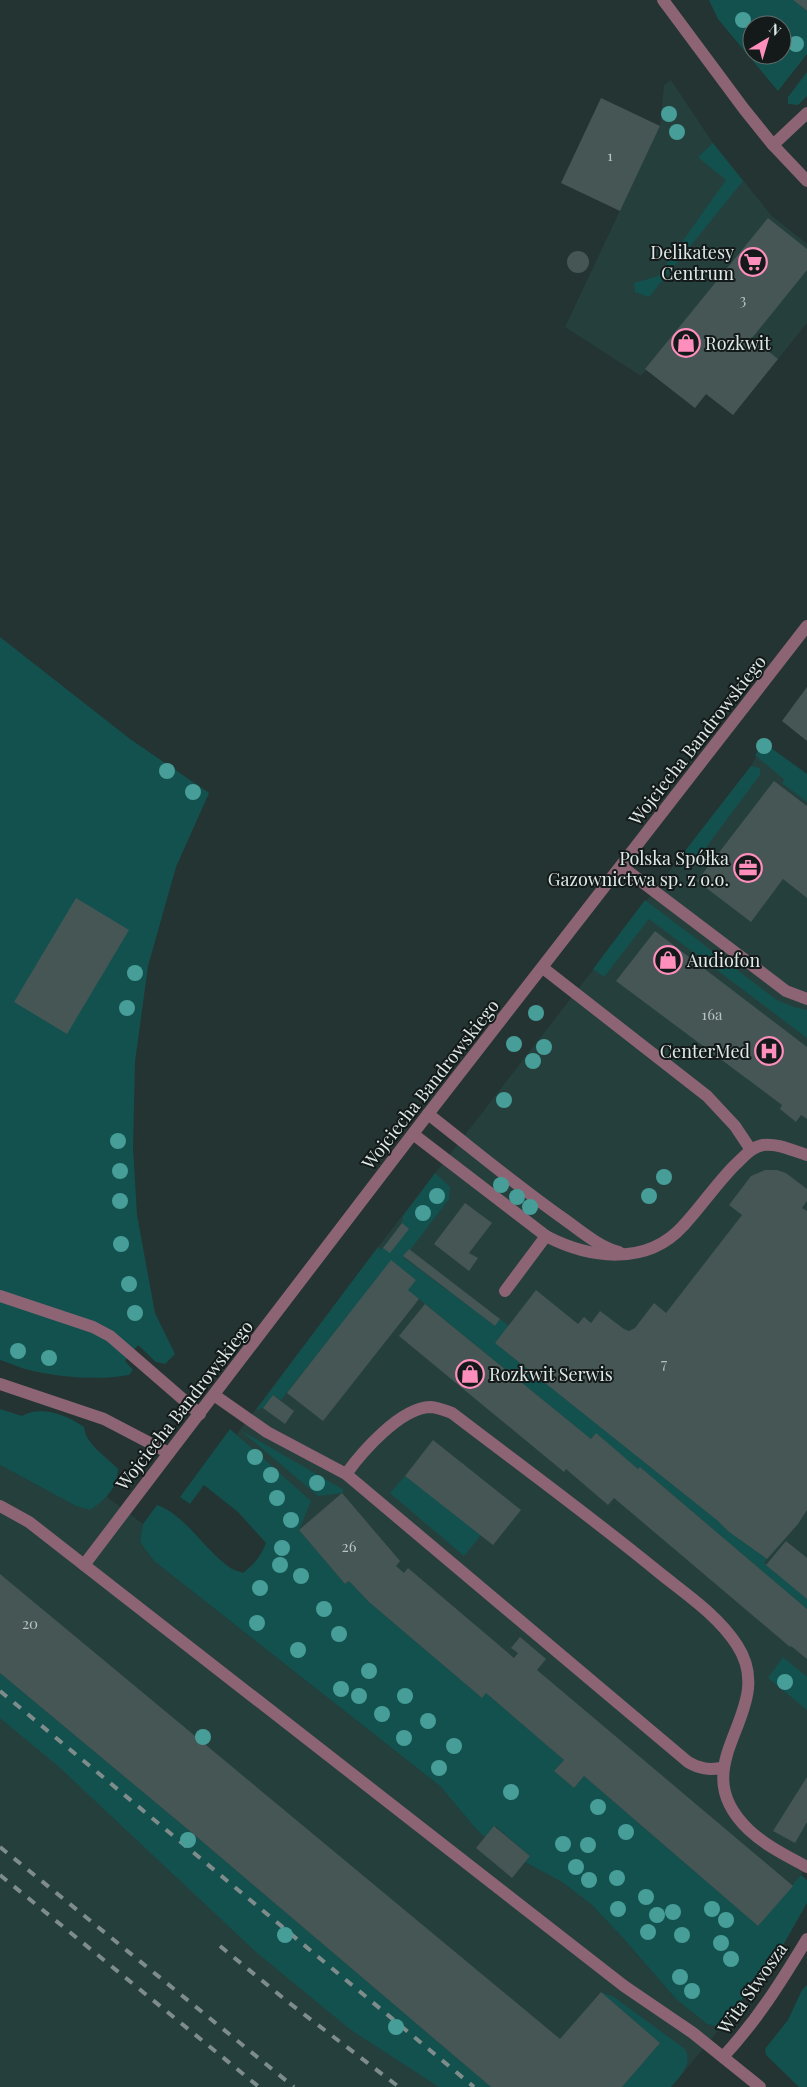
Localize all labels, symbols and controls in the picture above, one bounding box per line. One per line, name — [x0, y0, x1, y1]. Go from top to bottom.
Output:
north arrow — [742, 15, 792, 65]
text: N — [765, 19, 785, 40]
house number: 1 — [607, 145, 613, 165]
place label: Delikatesy Centrum — [650, 240, 734, 285]
supermarket icon: Delikatesy Centrum — [738, 247, 768, 277]
house number: 3 — [740, 289, 747, 309]
shop icon: Rozkwit — [671, 328, 701, 358]
place label: Rozkwit — [705, 331, 771, 355]
street label: Wojciecha Bandrowskiego — [622, 650, 771, 831]
place label: Polska Spółka Gazownictwa sp. z o.o. — [548, 846, 729, 891]
office icon: Polska Spółka Gazownictwa sp. z o.o. — [733, 853, 763, 883]
shop icon: Audiofon — [653, 945, 683, 975]
place label: Audiofon — [686, 948, 760, 972]
street label: Wojciecha Bandrowskiego — [355, 994, 504, 1175]
house number: 16a — [702, 1004, 723, 1024]
hospital icon: CenterMed — [754, 1036, 784, 1066]
place label: CenterMed — [660, 1039, 751, 1063]
street label: Wojciecha Bandrowskiego — [109, 1315, 258, 1496]
house number: 7 — [661, 1353, 667, 1373]
shop icon: Rozkwit Serwis — [455, 1359, 485, 1389]
place label: Rozkwit Serwis — [489, 1362, 613, 1386]
house number: 26 — [342, 1536, 357, 1556]
house number: 20 — [22, 1613, 38, 1633]
street label: Wita Stwosza — [711, 1938, 792, 2039]

